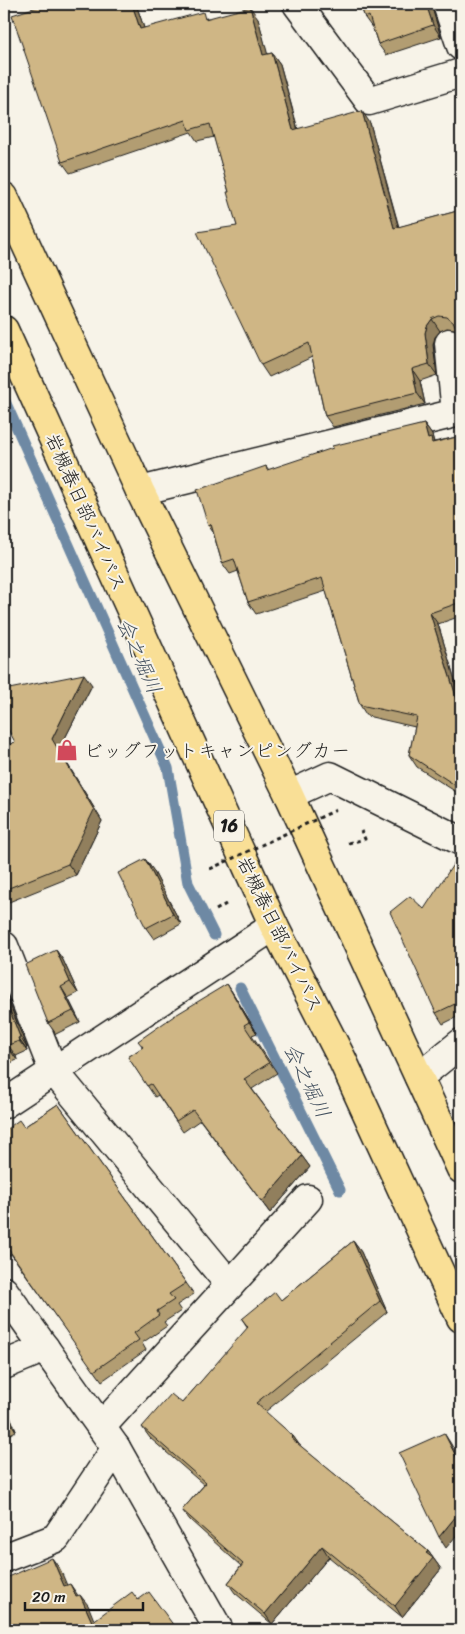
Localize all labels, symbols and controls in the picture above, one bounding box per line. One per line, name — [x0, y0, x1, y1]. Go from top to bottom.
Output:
street label: 岩槻春日部バイパス — [36, 427, 136, 597]
water label: 会之堀川 — [107, 612, 171, 700]
place label: ビッグフットキャンピングカー — [84, 734, 350, 767]
shop icon: ビッグフットキャンピングカー — [54, 737, 80, 763]
road number: 16 — [214, 810, 244, 841]
street label: 岩槻春日部バイパス — [228, 850, 332, 1018]
water label: 会之堀川 — [274, 1037, 340, 1125]
scale bar — [25, 1579, 142, 1611]
text: 20 m — [32, 1584, 66, 1610]

